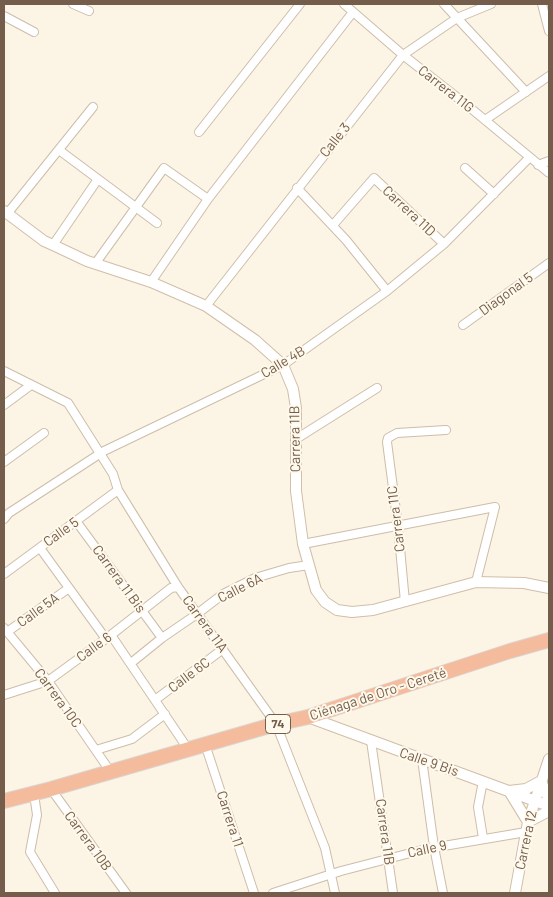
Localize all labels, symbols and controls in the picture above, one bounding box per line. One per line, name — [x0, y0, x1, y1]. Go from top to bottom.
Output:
street label: Carrera 11G — [415, 62, 477, 116]
street label: Calle 3 — [316, 119, 354, 161]
street label: Carrera 11D — [379, 182, 439, 240]
street label: Diagonal 5 — [476, 269, 536, 319]
street label: Calle 4B — [258, 342, 308, 382]
street label: Carrera 11B — [286, 405, 304, 473]
street label: Carrera 11C — [384, 485, 408, 553]
street label: Calle 5 — [40, 514, 82, 550]
street label: Carrera 11 Bis — [89, 542, 149, 616]
street label: Calle 6A — [215, 570, 265, 606]
street label: Calle 5A — [14, 589, 62, 631]
street label: Carrera 11A — [179, 592, 231, 656]
street label: Calle 6 — [73, 629, 115, 665]
street label: Calle 6C — [165, 654, 213, 696]
street label: Ciénaga de Oro - Cereté — [308, 664, 448, 724]
street label: Carrera 10C — [31, 665, 85, 731]
road number: 74 — [266, 714, 290, 734]
street label: Calle 9 Bis — [397, 744, 461, 780]
street label: Carrera 11 — [213, 789, 247, 849]
street label: Carrera 11B — [372, 798, 398, 866]
street label: Carrera 10B — [61, 808, 115, 874]
street label: Carrera 12 — [511, 809, 541, 871]
street label: Calle 9 — [406, 837, 448, 861]

